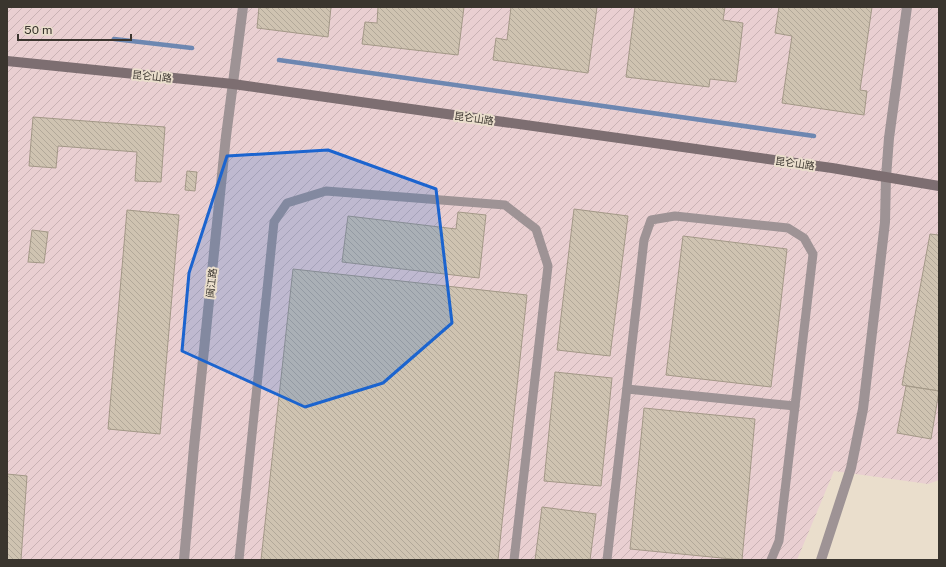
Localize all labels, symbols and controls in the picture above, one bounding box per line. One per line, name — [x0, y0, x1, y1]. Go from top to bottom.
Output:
scale bar — [18, 16, 131, 42]
text: 50 m — [24, 23, 52, 37]
street label: 昆仑山路 — [131, 68, 173, 84]
street label: 昆仑山路 — [453, 109, 495, 127]
street label: 昆仑山路 — [774, 154, 816, 172]
street label: 闽江路 — [203, 267, 219, 299]

